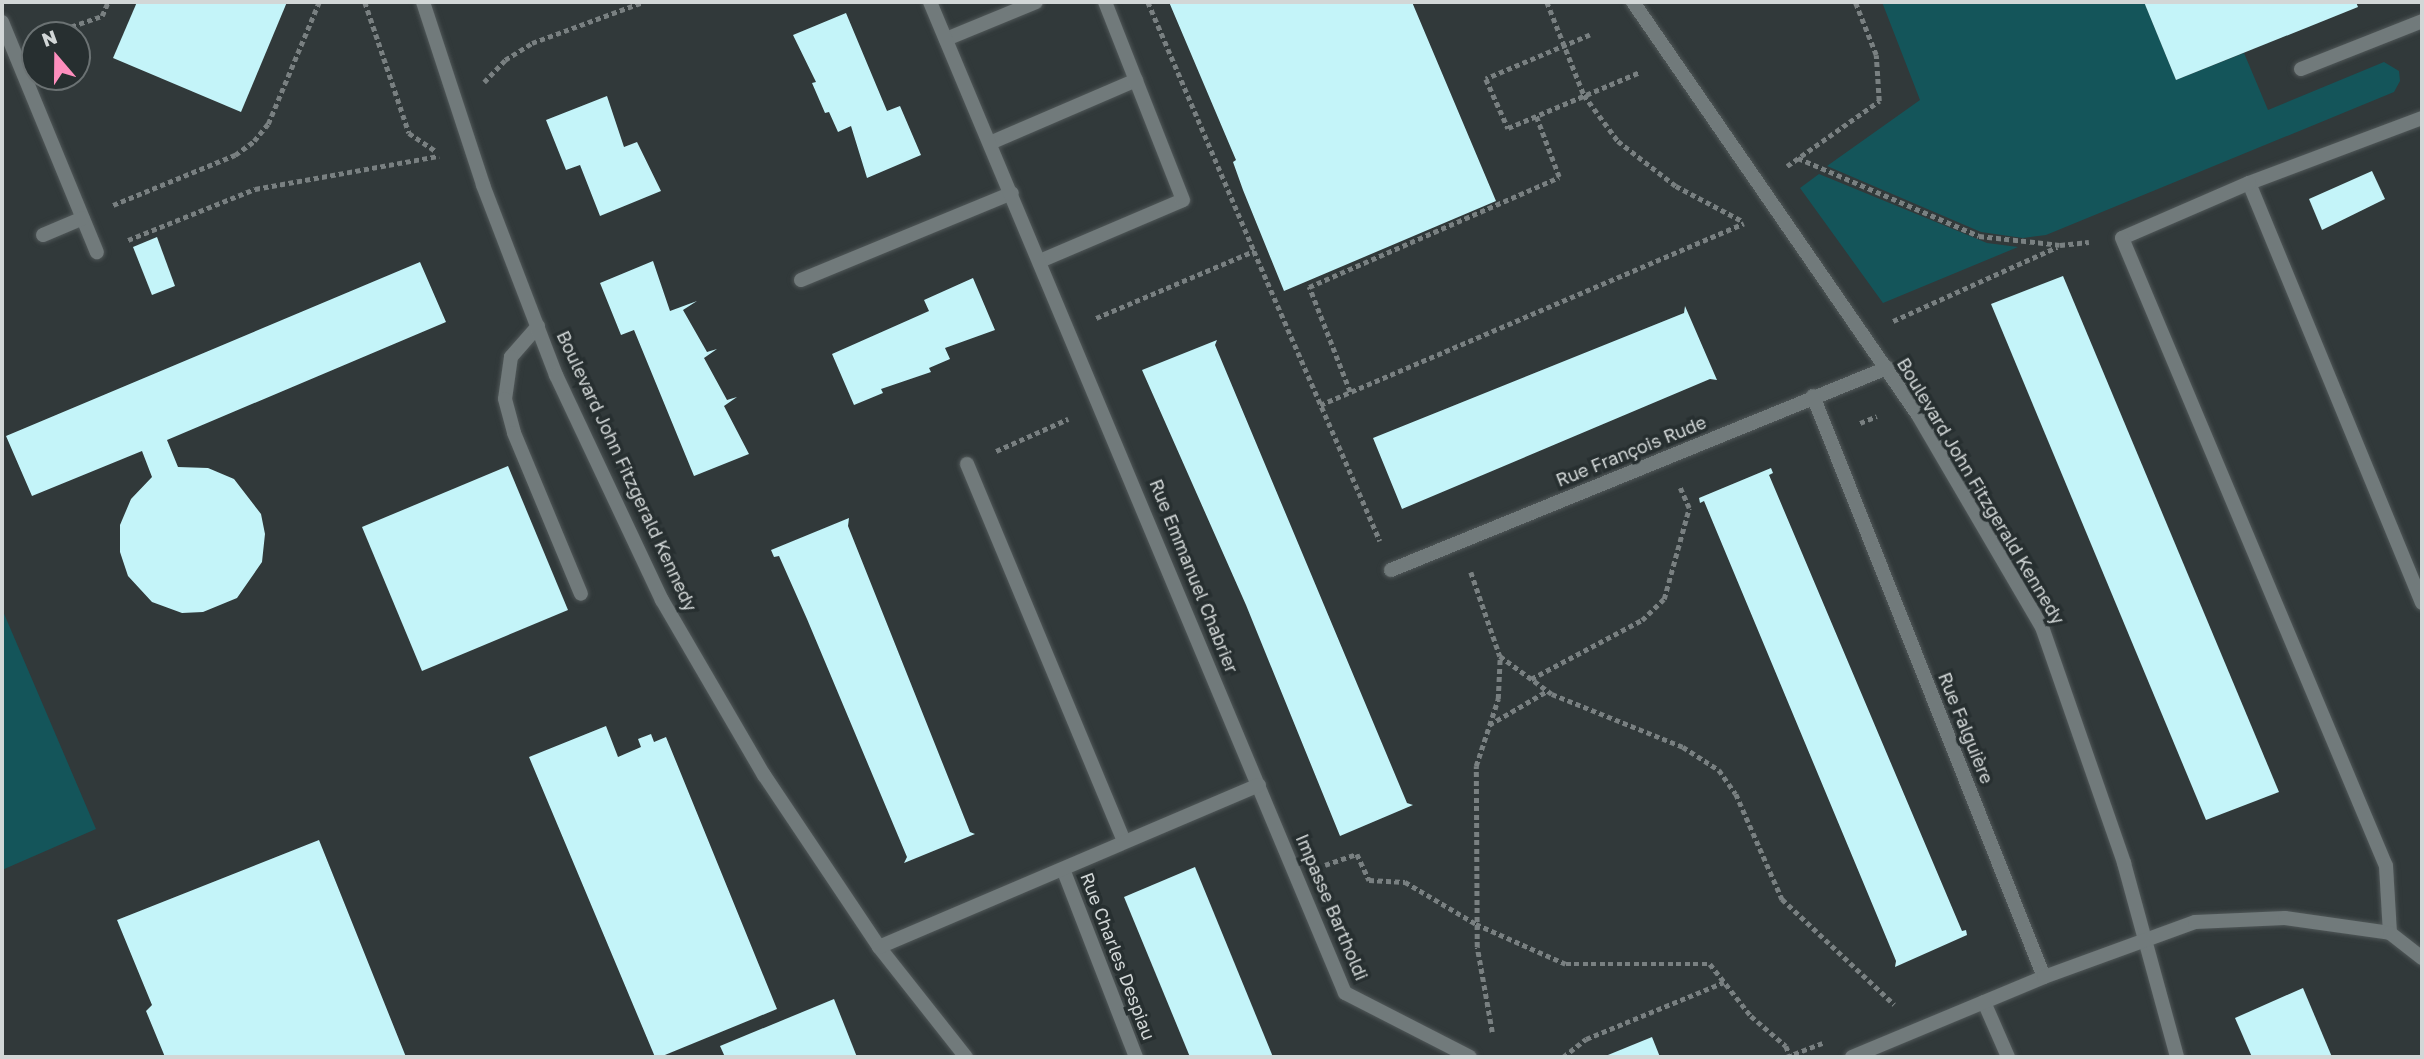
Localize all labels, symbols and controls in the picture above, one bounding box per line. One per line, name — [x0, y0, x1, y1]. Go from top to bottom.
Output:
north arrow — [21, 21, 91, 91]
text: N — [39, 24, 60, 51]
street label: Boulevard John Fitzgerald Kennedy — [552, 327, 702, 615]
street label: Boulevard John Fitzgerald Kennedy — [1893, 354, 2069, 628]
street label: Rue François Rude — [1553, 411, 1709, 491]
street label: Rue Emmanuel Chabrier — [1145, 476, 1243, 676]
street label: Rue Falguière — [1934, 669, 1998, 787]
street label: Impasse Bartholdi — [1291, 831, 1373, 983]
street label: Rue Charles Despiau — [1076, 869, 1160, 1043]

